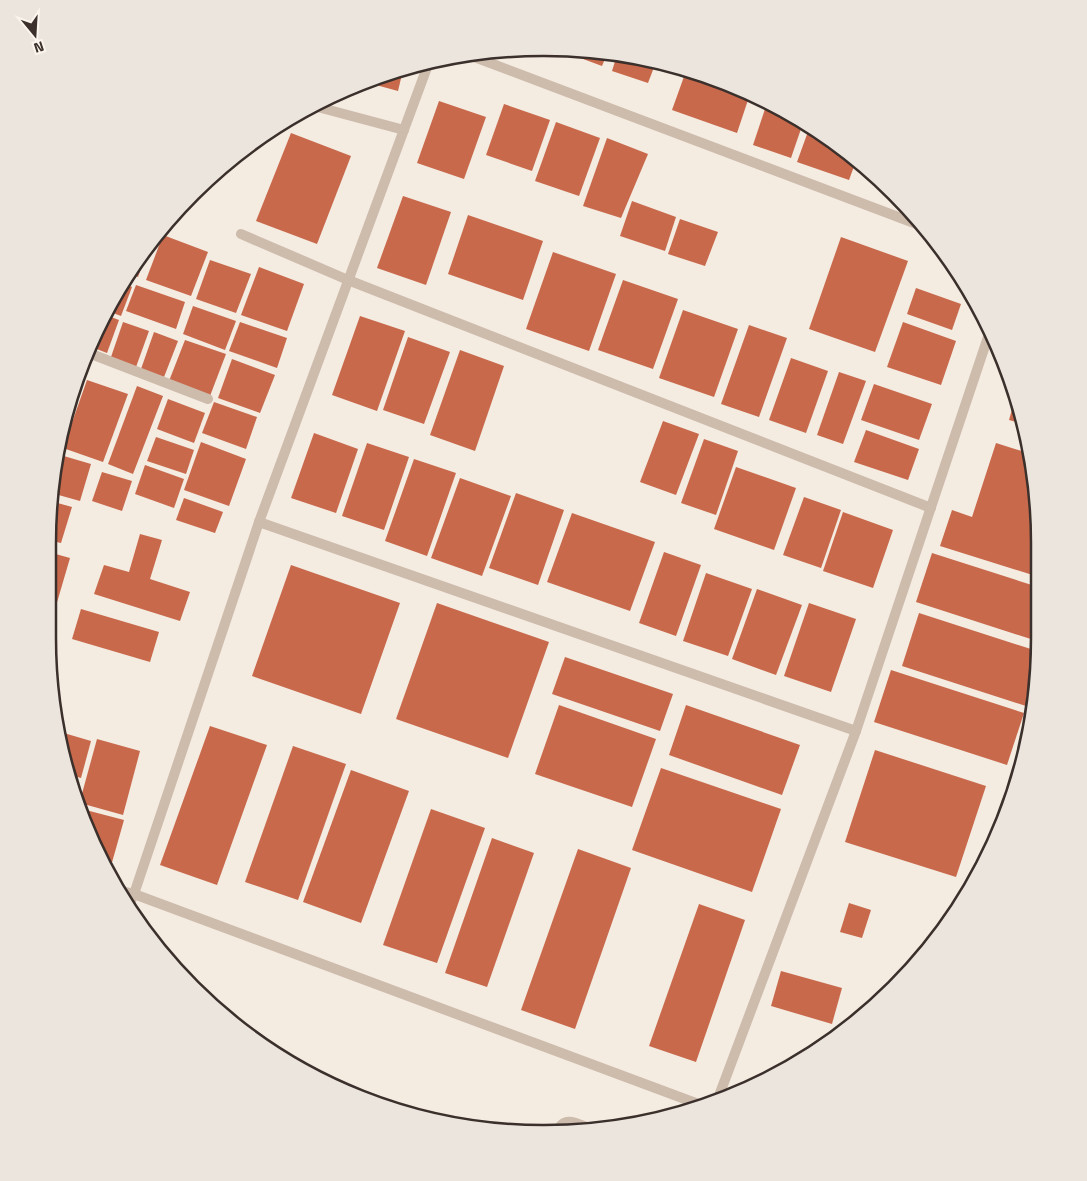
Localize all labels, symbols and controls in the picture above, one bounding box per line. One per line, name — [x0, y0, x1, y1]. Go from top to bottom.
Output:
north arrow — [10, 10, 60, 60]
text: N — [31, 36, 47, 59]

